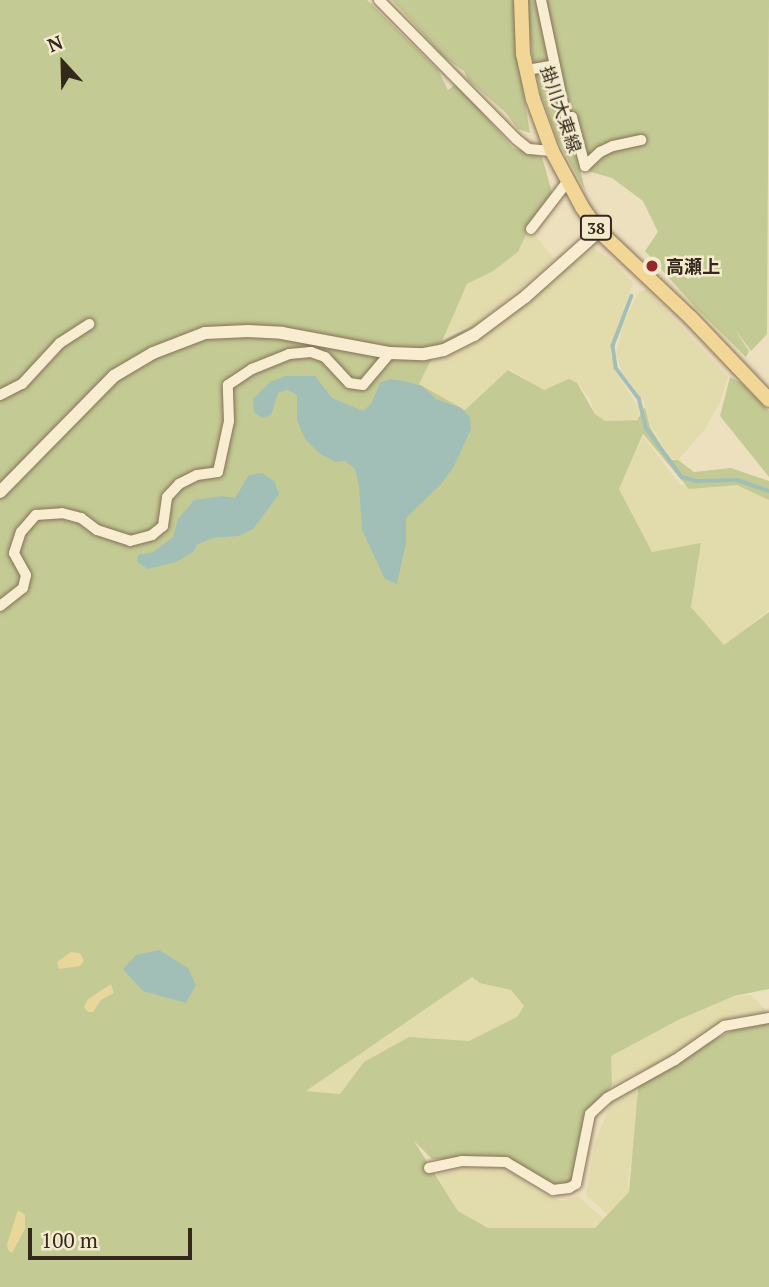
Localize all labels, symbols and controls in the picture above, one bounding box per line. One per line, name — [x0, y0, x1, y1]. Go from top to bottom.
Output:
north arrow — [28, 28, 98, 98]
text: N — [44, 29, 66, 57]
street label: 掛川大東線 — [536, 63, 586, 155]
road number: 38 — [578, 216, 614, 240]
place label: 高瀬上 — [666, 255, 720, 277]
marker: 高瀬上 — [644, 258, 660, 274]
scale bar — [32, 1214, 196, 1258]
text: 100 m — [41, 1226, 98, 1254]

